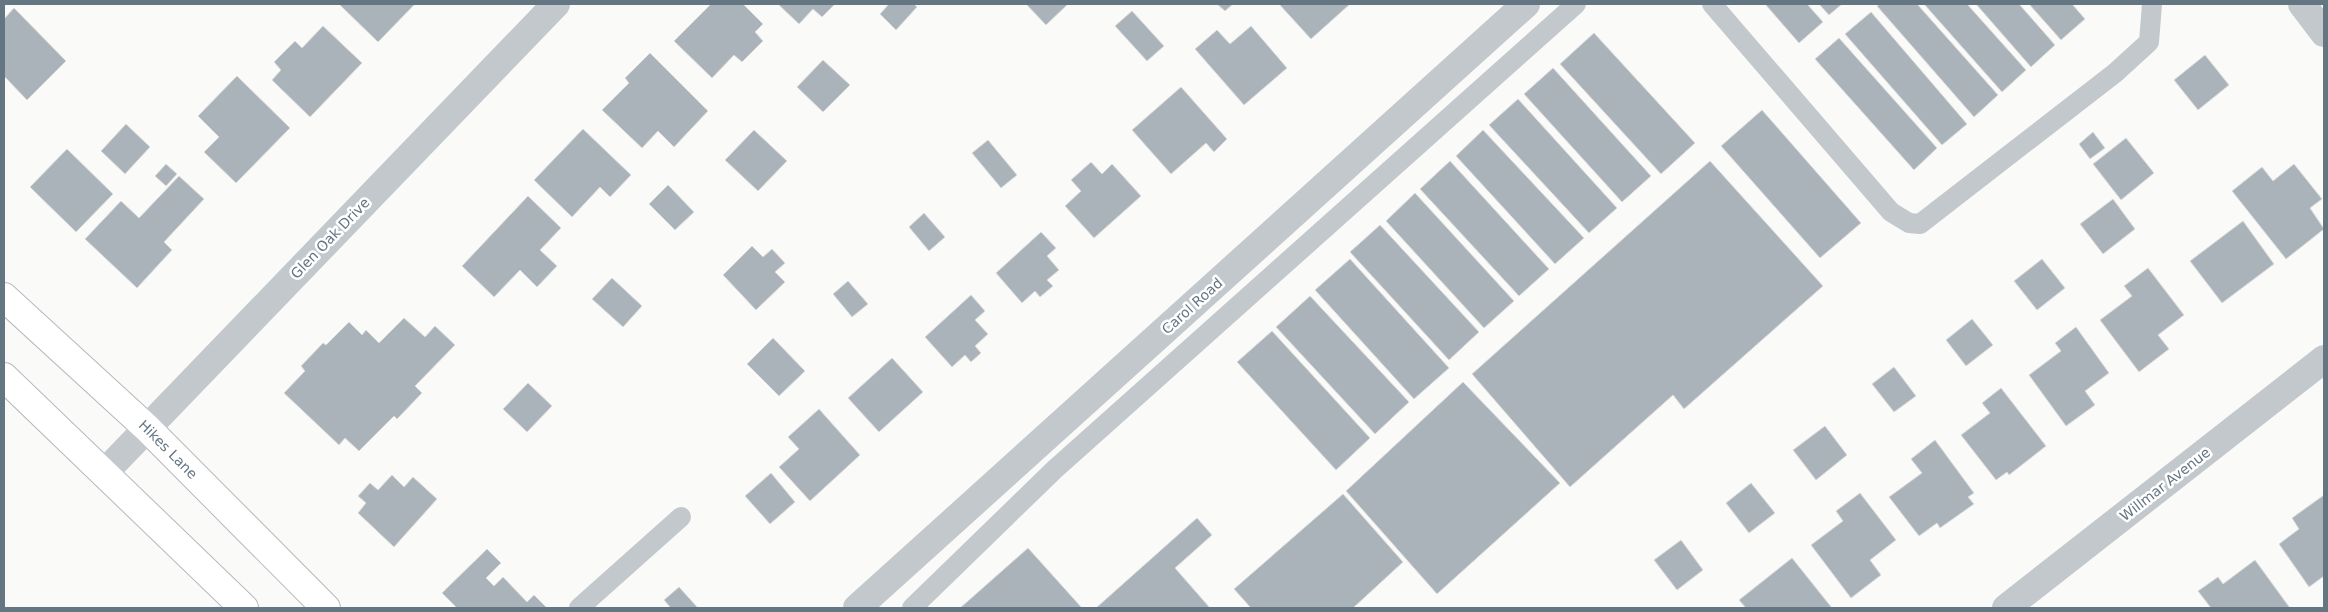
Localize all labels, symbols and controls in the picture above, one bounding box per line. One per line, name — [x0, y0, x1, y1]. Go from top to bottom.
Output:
street label: Glen Oak Drive — [287, 194, 373, 282]
street label: Carol Road — [1158, 275, 1226, 337]
street label: Hikes Lane — [136, 417, 201, 482]
street label: Willmar Avenue — [2117, 444, 2213, 524]

